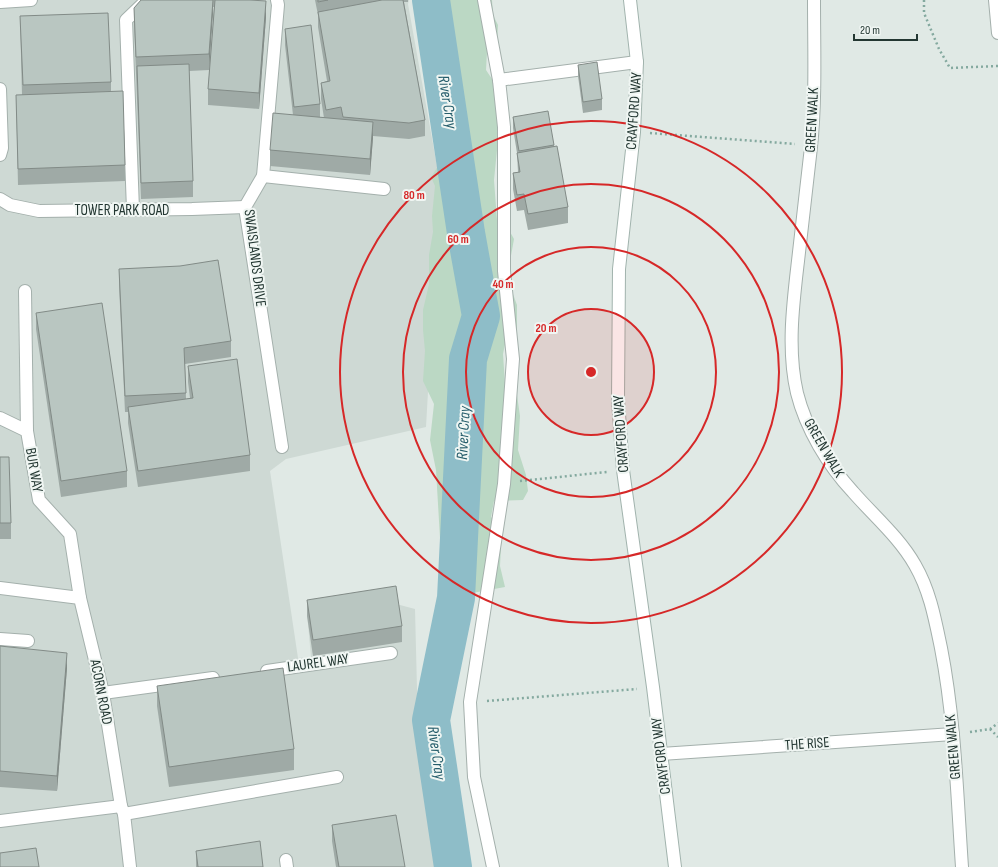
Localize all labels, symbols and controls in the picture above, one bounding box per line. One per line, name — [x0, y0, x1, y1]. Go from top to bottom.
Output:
scale bar — [854, 16, 917, 42]
text: 20 m — [860, 23, 880, 38]
street label: CRAYFORD WAY — [622, 71, 646, 150]
water label: River Cray — [433, 74, 461, 131]
street label: GREEN WALK — [801, 87, 823, 153]
text: 80 m — [403, 188, 425, 203]
street label: TOWER PARK ROAD — [75, 201, 169, 220]
street label: SWAISLANDS DRIVE — [240, 208, 270, 308]
text: 60 m — [447, 232, 469, 247]
text: 40 m — [492, 277, 514, 292]
text: 20 m — [536, 321, 556, 336]
centre of rings — [584, 365, 598, 379]
street label: CRAYFORD WAY — [609, 394, 633, 473]
water label: River Cray — [453, 405, 475, 460]
street label: GREEN WALK — [800, 415, 849, 481]
street label: BUR WAY — [21, 446, 47, 494]
street label: LAUREL WAY — [286, 649, 351, 677]
street label: ACORN ROAD — [85, 657, 117, 726]
street label: GREEN WALK — [941, 714, 965, 780]
street label: CRAYFORD WAY — [647, 716, 675, 796]
water label: River Cray — [423, 725, 449, 782]
street label: THE RISE — [784, 733, 830, 755]

